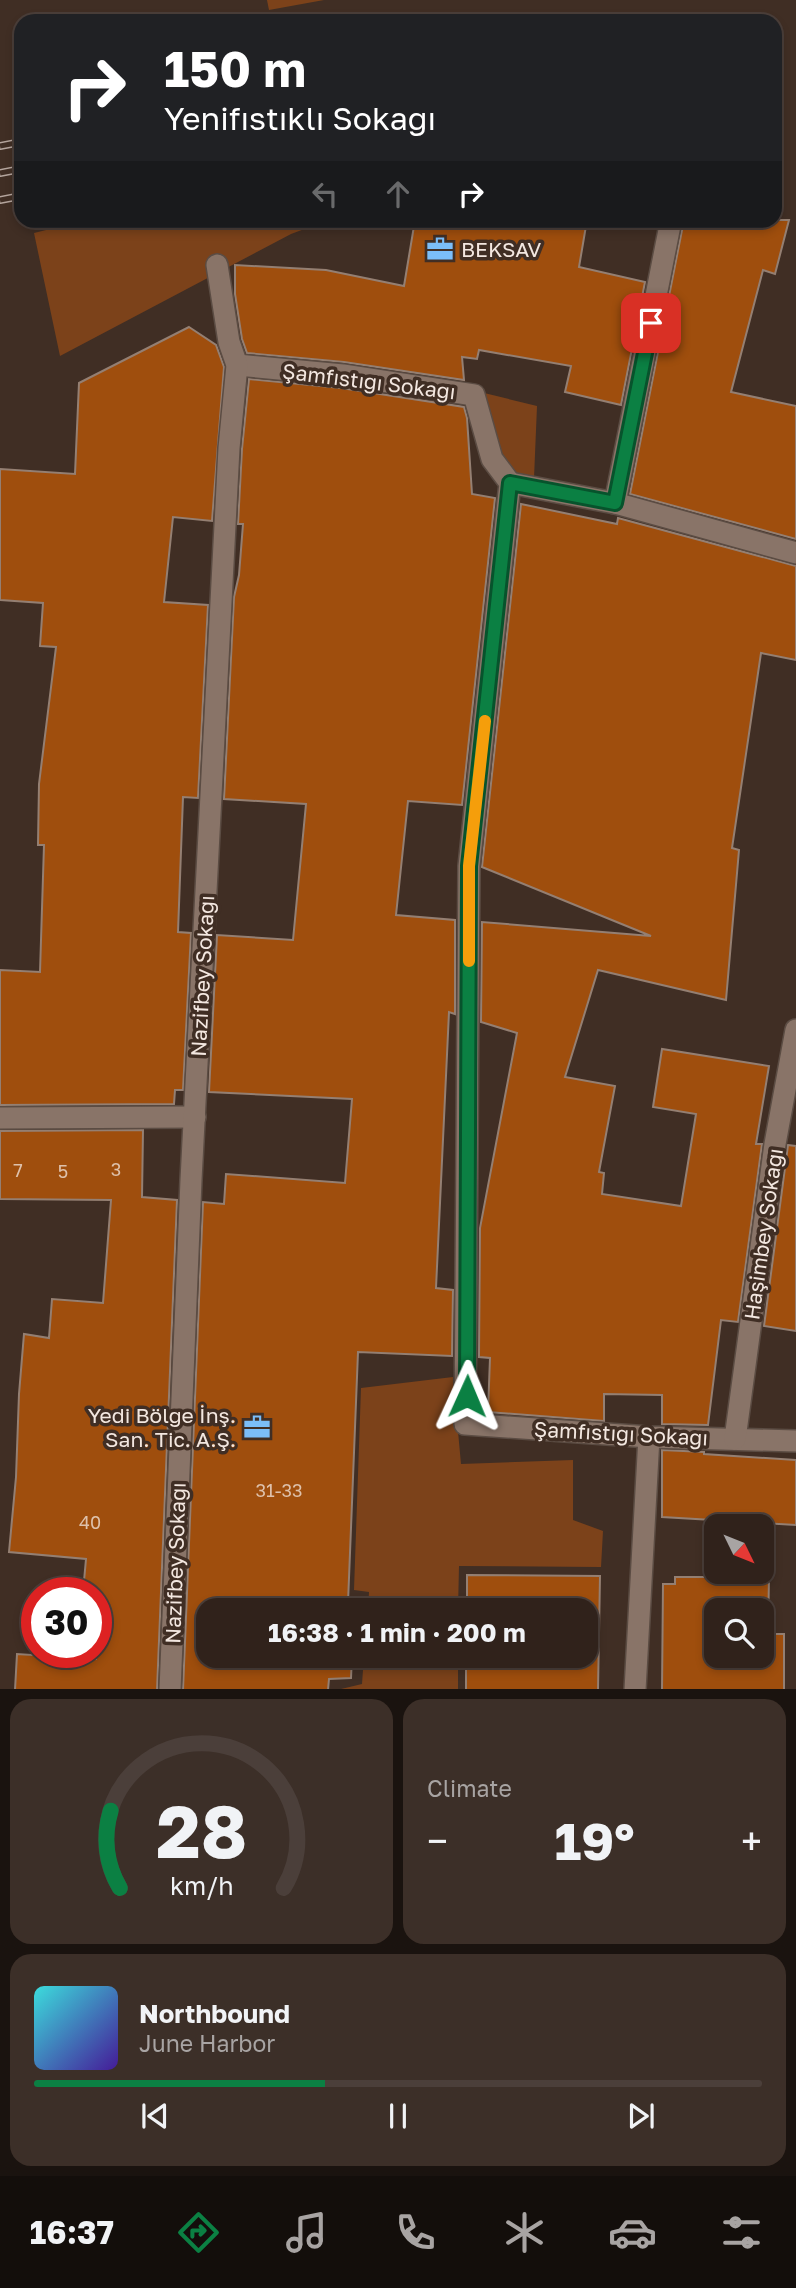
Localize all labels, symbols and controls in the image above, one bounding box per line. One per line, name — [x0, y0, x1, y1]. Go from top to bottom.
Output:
text: 150 m — [164, 39, 306, 98]
icon: right — [49, 42, 140, 133]
text: Yenifıstıklı Sokağı — [164, 99, 436, 137]
icon: left — [306, 175, 344, 213]
icon: ahead — [379, 175, 417, 213]
icon: right — [452, 175, 490, 213]
office icon: BEKSAV — [425, 234, 455, 264]
place label: BEKSAV — [461, 236, 541, 262]
pin — [621, 293, 681, 353]
icon: arrive — [632, 304, 670, 342]
street label: Şamfıstığı Sokağı — [281, 357, 457, 405]
street label: Nazifbey Sokağı — [185, 895, 219, 1057]
street label: Haşimbey Sokağı — [738, 1147, 788, 1321]
house number: 3 — [111, 1158, 121, 1180]
house number: 7 — [13, 1159, 23, 1181]
house number: 5 — [58, 1160, 68, 1182]
position arrow — [430, 1359, 504, 1433]
place label: Yedi Bölge İnş. San. Tic. A.Ş. — [88, 1402, 236, 1452]
office icon: Yedi Bölge İnş. San. Tic. A.Ş. — [242, 1412, 272, 1442]
street label: Şamfıstığı Sokağı — [533, 1415, 709, 1451]
house number: 31-33 — [255, 1479, 303, 1501]
street label: Nazifbey Sokağı — [159, 1482, 191, 1644]
house number: 40 — [79, 1511, 101, 1533]
north arrow — [704, 1514, 774, 1584]
map controls — [704, 1514, 774, 1668]
speed limit sign: 30 — [21, 1577, 112, 1668]
button: search — [704, 1598, 774, 1668]
text: 16:38 · 1 min · 200 m — [268, 1617, 526, 1648]
text: Climate — [427, 1774, 512, 1802]
text: 28 — [156, 1787, 247, 1874]
text: 19° — [554, 1809, 635, 1871]
text: − — [427, 1818, 448, 1863]
text: + — [741, 1818, 762, 1863]
text: km/h — [170, 1869, 233, 1900]
text: Northbound — [139, 1998, 290, 2029]
text: June Harbor — [139, 2029, 275, 2057]
icon: previous — [136, 2097, 174, 2135]
icon: pause — [379, 2097, 417, 2135]
icon: next — [622, 2097, 660, 2135]
icon: directions — [174, 2208, 223, 2257]
icon: music — [282, 2208, 331, 2257]
icon: phone — [391, 2208, 440, 2257]
icon: climate — [500, 2208, 549, 2257]
icon: car — [608, 2208, 657, 2257]
icon: filters — [717, 2208, 766, 2257]
text: 16:37 — [30, 2213, 114, 2251]

